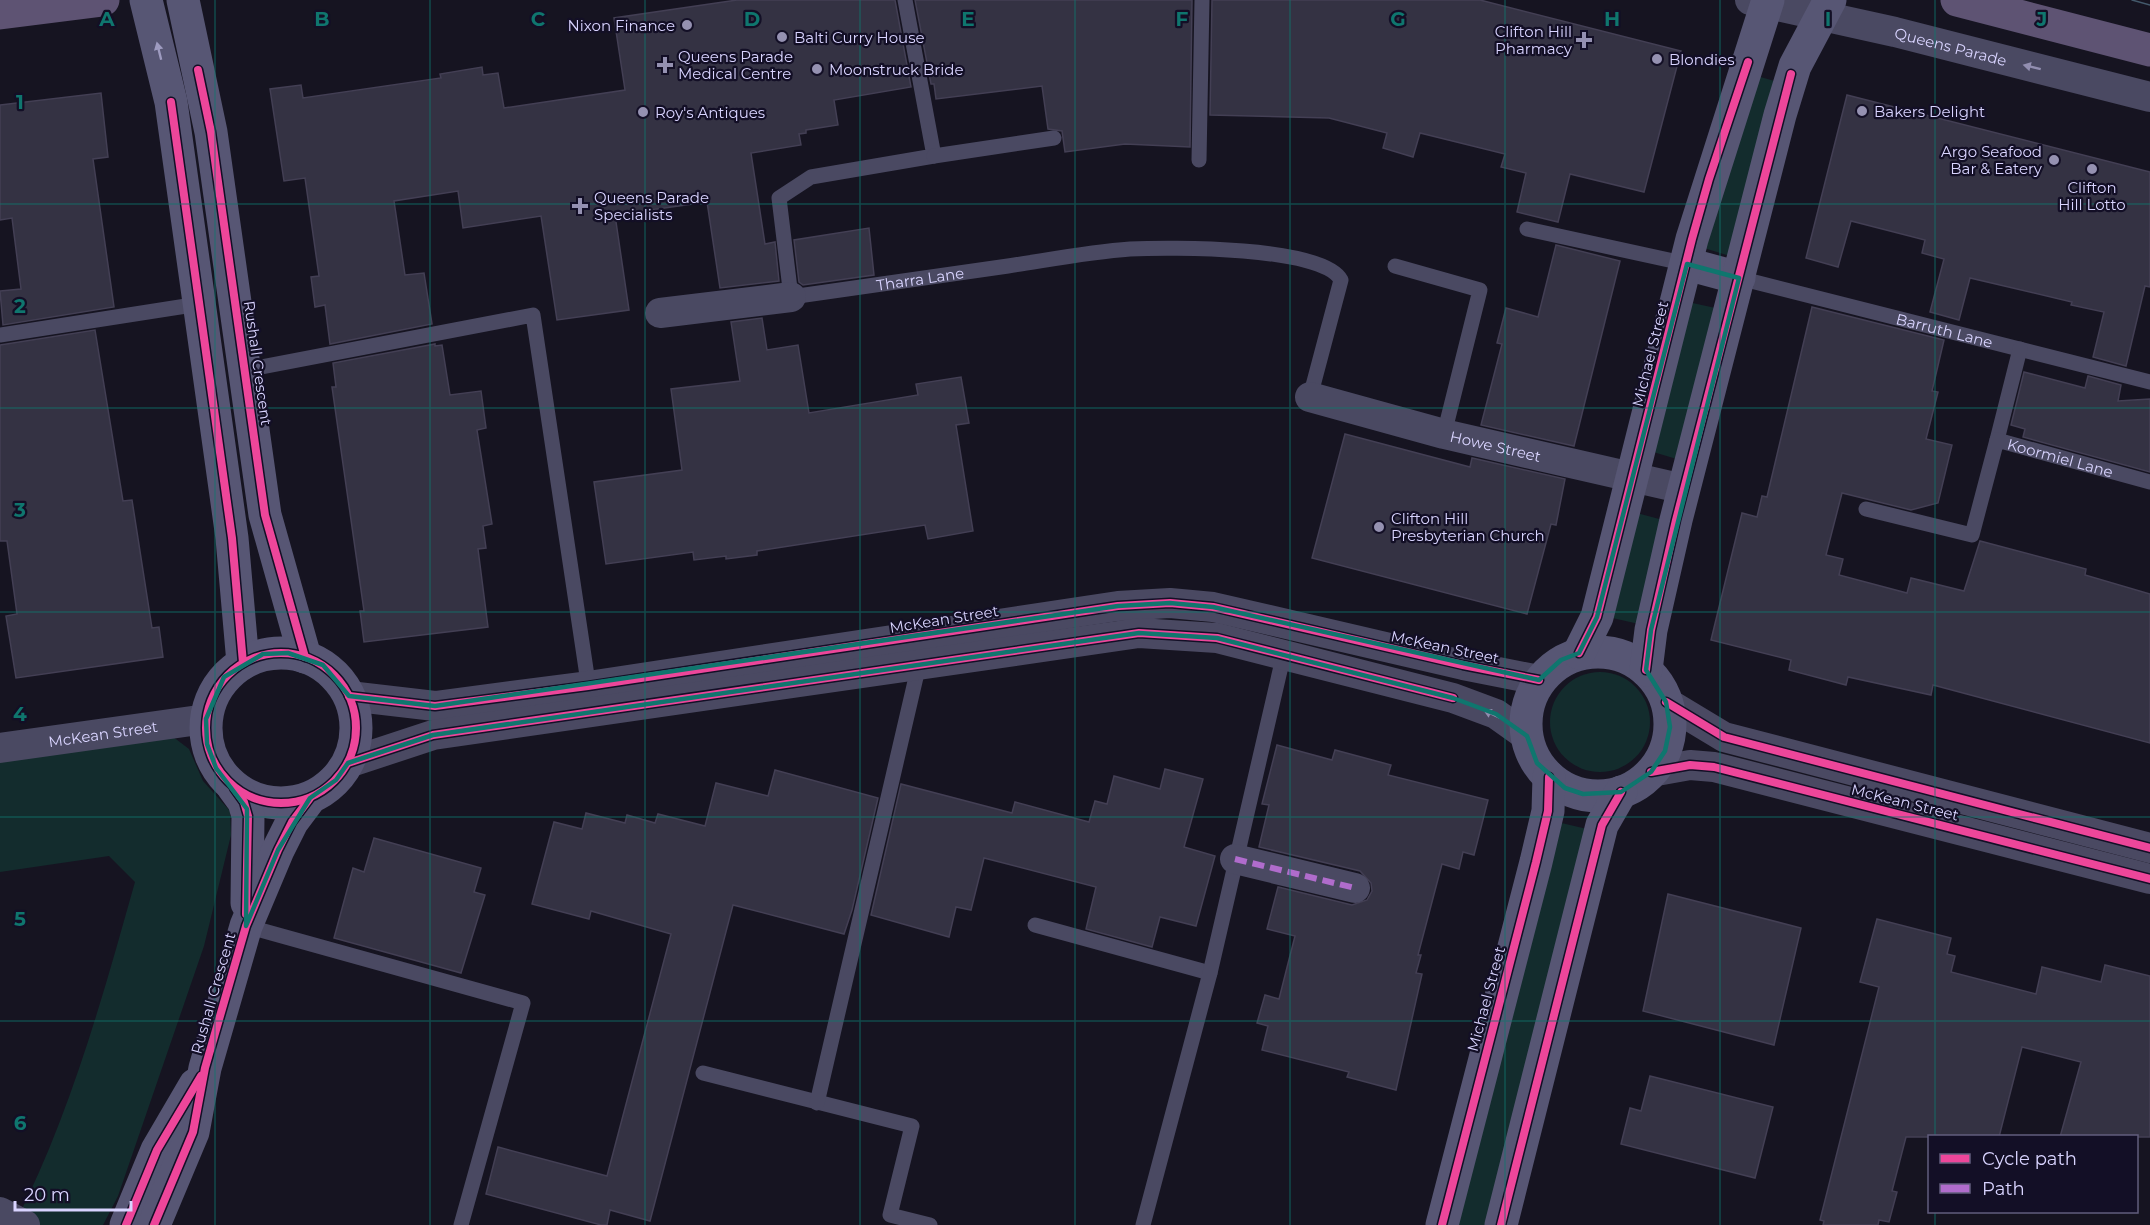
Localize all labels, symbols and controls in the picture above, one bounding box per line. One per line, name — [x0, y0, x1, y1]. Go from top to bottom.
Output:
text: A — [98, 7, 115, 31]
text: B — [314, 7, 330, 31]
text: C — [531, 7, 546, 31]
text: D — [744, 7, 760, 31]
text: E — [961, 7, 975, 31]
text: F — [1176, 7, 1189, 31]
text: G — [1390, 7, 1406, 31]
text: H — [1604, 7, 1620, 31]
text: I — [1825, 7, 1831, 31]
text: J — [2036, 7, 2047, 31]
place label: Nixon Finance — [568, 16, 675, 35]
marker: Nixon Finance — [680, 18, 694, 32]
place label: Clifton Hill Pharmacy — [1495, 22, 1573, 58]
street label: Queens Parade — [1893, 23, 2009, 70]
place label: Balti Curry House — [794, 28, 925, 47]
marker: Balti Curry House — [775, 30, 789, 44]
marker: Clifton Hill Pharmacy — [1577, 33, 1591, 47]
one-way arrow — [153, 42, 163, 60]
place label: Queens Parade Medical Centre — [678, 47, 793, 83]
place label: Blondies — [1669, 50, 1734, 69]
marker: Blondies — [1650, 52, 1664, 66]
marker: Queens Parade Medical Centre — [656, 56, 674, 74]
place label: Moonstruck Bride — [829, 60, 963, 79]
marker: Moonstruck Bride — [810, 62, 824, 76]
one-way arrow — [2023, 62, 2041, 71]
text: 1 — [16, 90, 24, 114]
place label: Bakers Delight — [1874, 102, 1985, 121]
place label: Roy's Antiques — [655, 103, 765, 122]
marker: Bakers Delight — [1855, 104, 1869, 118]
marker: Roy's Antiques — [636, 105, 650, 119]
place label: Argo Seafood Bar & Eatery — [1941, 142, 2043, 178]
marker: Argo Seafood Bar & Eatery — [2047, 153, 2061, 167]
marker: Clifton Hill Lotto — [2085, 162, 2099, 176]
place label: Clifton Hill Lotto — [2058, 178, 2126, 214]
place label: Queens Parade Specialists — [594, 188, 709, 224]
marker: Queens Parade Specialists — [571, 197, 589, 215]
street label: Tharra Lane — [875, 263, 965, 294]
text: 2 — [14, 294, 26, 318]
street label: Rushall Crescent — [240, 299, 276, 427]
street label: Michael Street — [1628, 299, 1672, 409]
street label: Barruth Lane — [1894, 309, 1995, 351]
street label: Howe Street — [1448, 426, 1543, 465]
street label: Koormiel Lane — [2005, 434, 2115, 481]
text: 3 — [13, 498, 26, 522]
place label: Clifton Hill Presbyterian Church — [1391, 509, 1545, 545]
marker: Clifton Hill Presbyterian Church — [1372, 520, 1386, 534]
street label: McKean Street — [888, 601, 1000, 637]
street label: McKean Street — [1389, 626, 1501, 668]
text: 4 — [13, 702, 27, 726]
one-way arrow — [1483, 709, 1500, 718]
street label: McKean Street — [47, 716, 159, 751]
street label: McKean Street — [1849, 779, 1961, 825]
text: 5 — [14, 907, 26, 931]
street label: Rushall Crescent — [187, 930, 239, 1056]
street label: Michael Street — [1463, 944, 1509, 1054]
text: 6 — [14, 1111, 27, 1135]
legend — [1928, 1135, 2138, 1213]
text: Cycle path — [1982, 1148, 2077, 1170]
scale bar — [15, 1174, 130, 1212]
text: Path — [1982, 1178, 2025, 1200]
text: 20 m — [24, 1184, 70, 1206]

